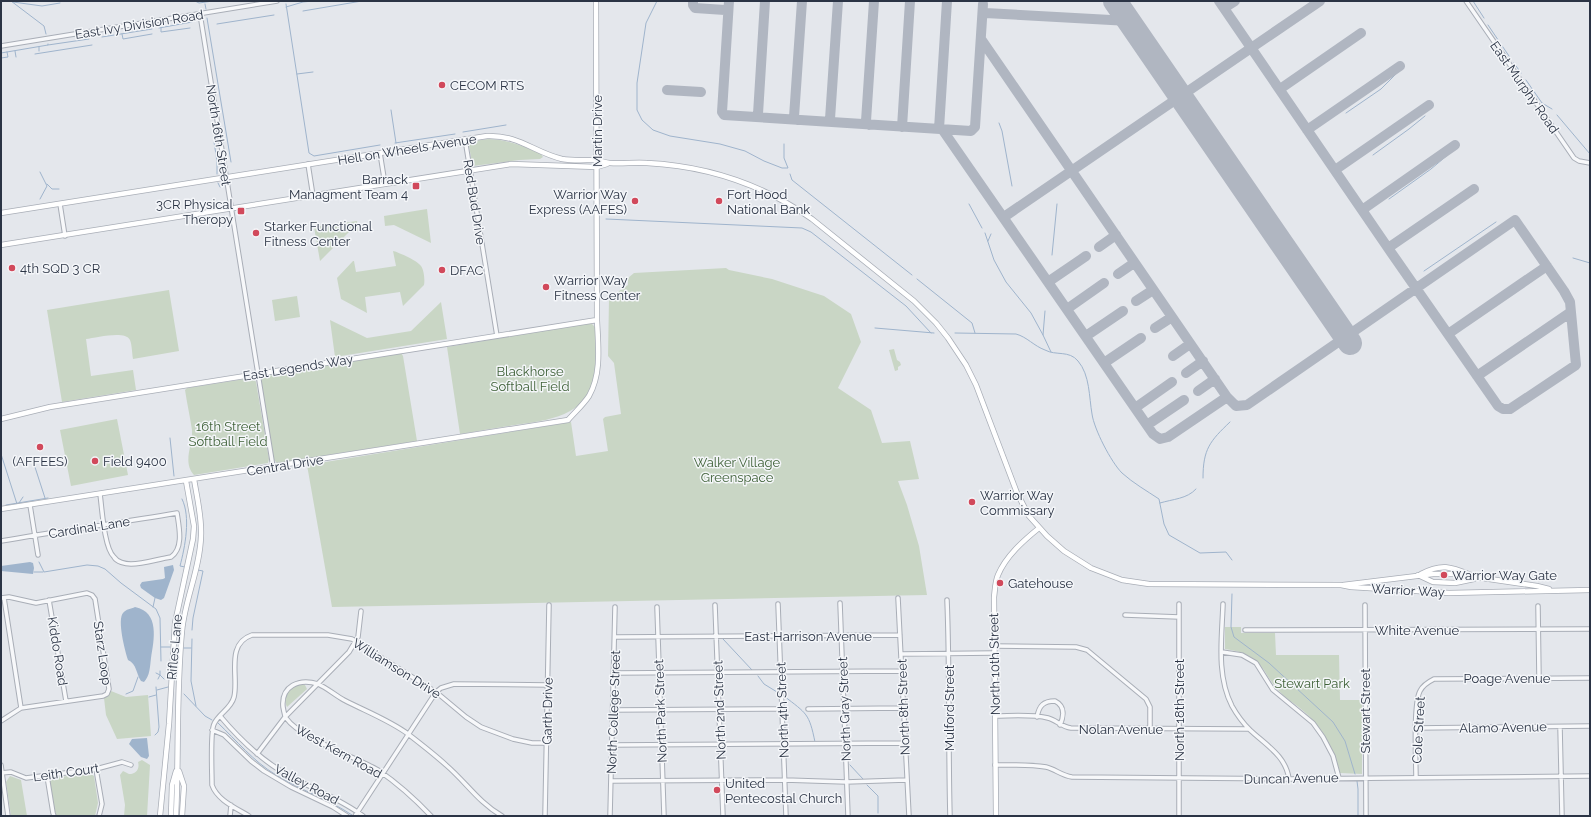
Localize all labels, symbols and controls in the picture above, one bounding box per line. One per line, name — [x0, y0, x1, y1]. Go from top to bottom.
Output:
street label: East Ivy Division Road — [74, 7, 204, 42]
street label: East Murphy Road — [1487, 38, 1562, 136]
place label: CECOM RTS — [450, 78, 524, 93]
marker: CECOM RTS — [437, 80, 447, 90]
street label: North 16th Street — [203, 83, 234, 187]
street label: Martin Drive — [590, 95, 605, 167]
street label: Hell on Wheels Avenue — [337, 131, 478, 168]
street label: Red Bud Drive — [460, 158, 489, 246]
place label: Barrack Managment Team 4 — [289, 172, 408, 202]
marker: Barrack Managment Team 4 — [411, 181, 421, 191]
place label: Warrior Way Express (AAFES) — [529, 187, 627, 217]
place label: Fort Hood National Bank — [727, 187, 810, 217]
marker: Warrior Way Express (AAFES) — [630, 196, 640, 206]
marker: Fort Hood National Bank — [714, 196, 724, 206]
place label: 3CR Physical Theropy — [156, 197, 233, 227]
marker: 3CR Physical Theropy — [236, 206, 246, 216]
place label: Starker Functional Fitness Center — [264, 219, 373, 249]
marker: Starker Functional Fitness Center — [251, 228, 261, 238]
place label: 4th SQD 3 CR — [20, 261, 100, 276]
marker: 4th SQD 3 CR — [7, 263, 17, 273]
place label: DFAC — [450, 263, 484, 278]
marker: DFAC — [437, 265, 447, 275]
place label: Warrior Way Fitness Center — [554, 273, 641, 303]
marker: Warrior Way Fitness Center — [541, 282, 551, 292]
street label: East Legends Way — [242, 351, 354, 384]
park label: Blackhorse Softball Field — [490, 364, 570, 394]
park label: 16th Street Softball Field — [188, 419, 268, 449]
marker: (AFFEES) — [35, 442, 45, 452]
street label: Central Drive — [246, 452, 325, 479]
place label: (AFFEES) — [13, 454, 67, 469]
place label: Field 9400 — [103, 454, 167, 469]
park label: Walker Village Greenspace — [694, 455, 781, 485]
marker: Field 9400 — [90, 456, 100, 466]
place label: Warrior Way Commissary — [980, 488, 1055, 518]
marker: Warrior Way Commissary — [967, 497, 977, 507]
street label: Cardinal Lane — [47, 514, 131, 541]
place label: Warrior Way Gate — [1452, 568, 1557, 583]
marker: Warrior Way Gate — [1439, 570, 1449, 580]
place label: Gatehouse — [1008, 576, 1074, 591]
marker: Gatehouse — [995, 578, 1005, 588]
street label: Warrior Way — [1371, 581, 1445, 600]
street label: North 10th Street — [986, 612, 1003, 715]
street label: Rifles Lane — [164, 613, 185, 681]
street label: Kiddo Road — [45, 616, 70, 687]
street label: Starz Loop — [91, 620, 114, 686]
street label: White Avenue — [1375, 623, 1460, 638]
street label: East Harrison Avenue — [744, 629, 872, 644]
street label: Williamson Drive — [350, 635, 444, 702]
street label: North College Street — [604, 649, 623, 774]
street label: North Gray Street — [835, 656, 854, 761]
street label: North Park Street — [651, 658, 670, 763]
street label: North 8th Street — [894, 658, 913, 755]
street label: North 18th Street — [1172, 658, 1187, 761]
street label: North 2nd Street — [710, 659, 729, 760]
street label: North 4th Street — [773, 661, 792, 758]
street label: Mulford Street — [942, 664, 957, 751]
street label: Stewart Street — [1358, 668, 1373, 754]
street label: Poage Avenue — [1464, 671, 1551, 686]
park label: Stewart Park — [1274, 676, 1350, 691]
street label: Garth Drive — [539, 677, 556, 745]
street label: Cole Street — [1409, 695, 1428, 764]
street label: Alamo Avenue — [1459, 719, 1547, 736]
street label: West Kern Road — [293, 721, 385, 781]
street label: Nolan Avenue — [1079, 722, 1164, 737]
street label: Leith Court — [32, 760, 101, 785]
street label: Valley Road — [272, 761, 342, 808]
street label: Duncan Avenue — [1243, 770, 1339, 787]
place label: United Pentecostal Church — [725, 776, 842, 806]
marker: United Pentecostal Church — [712, 785, 722, 795]

